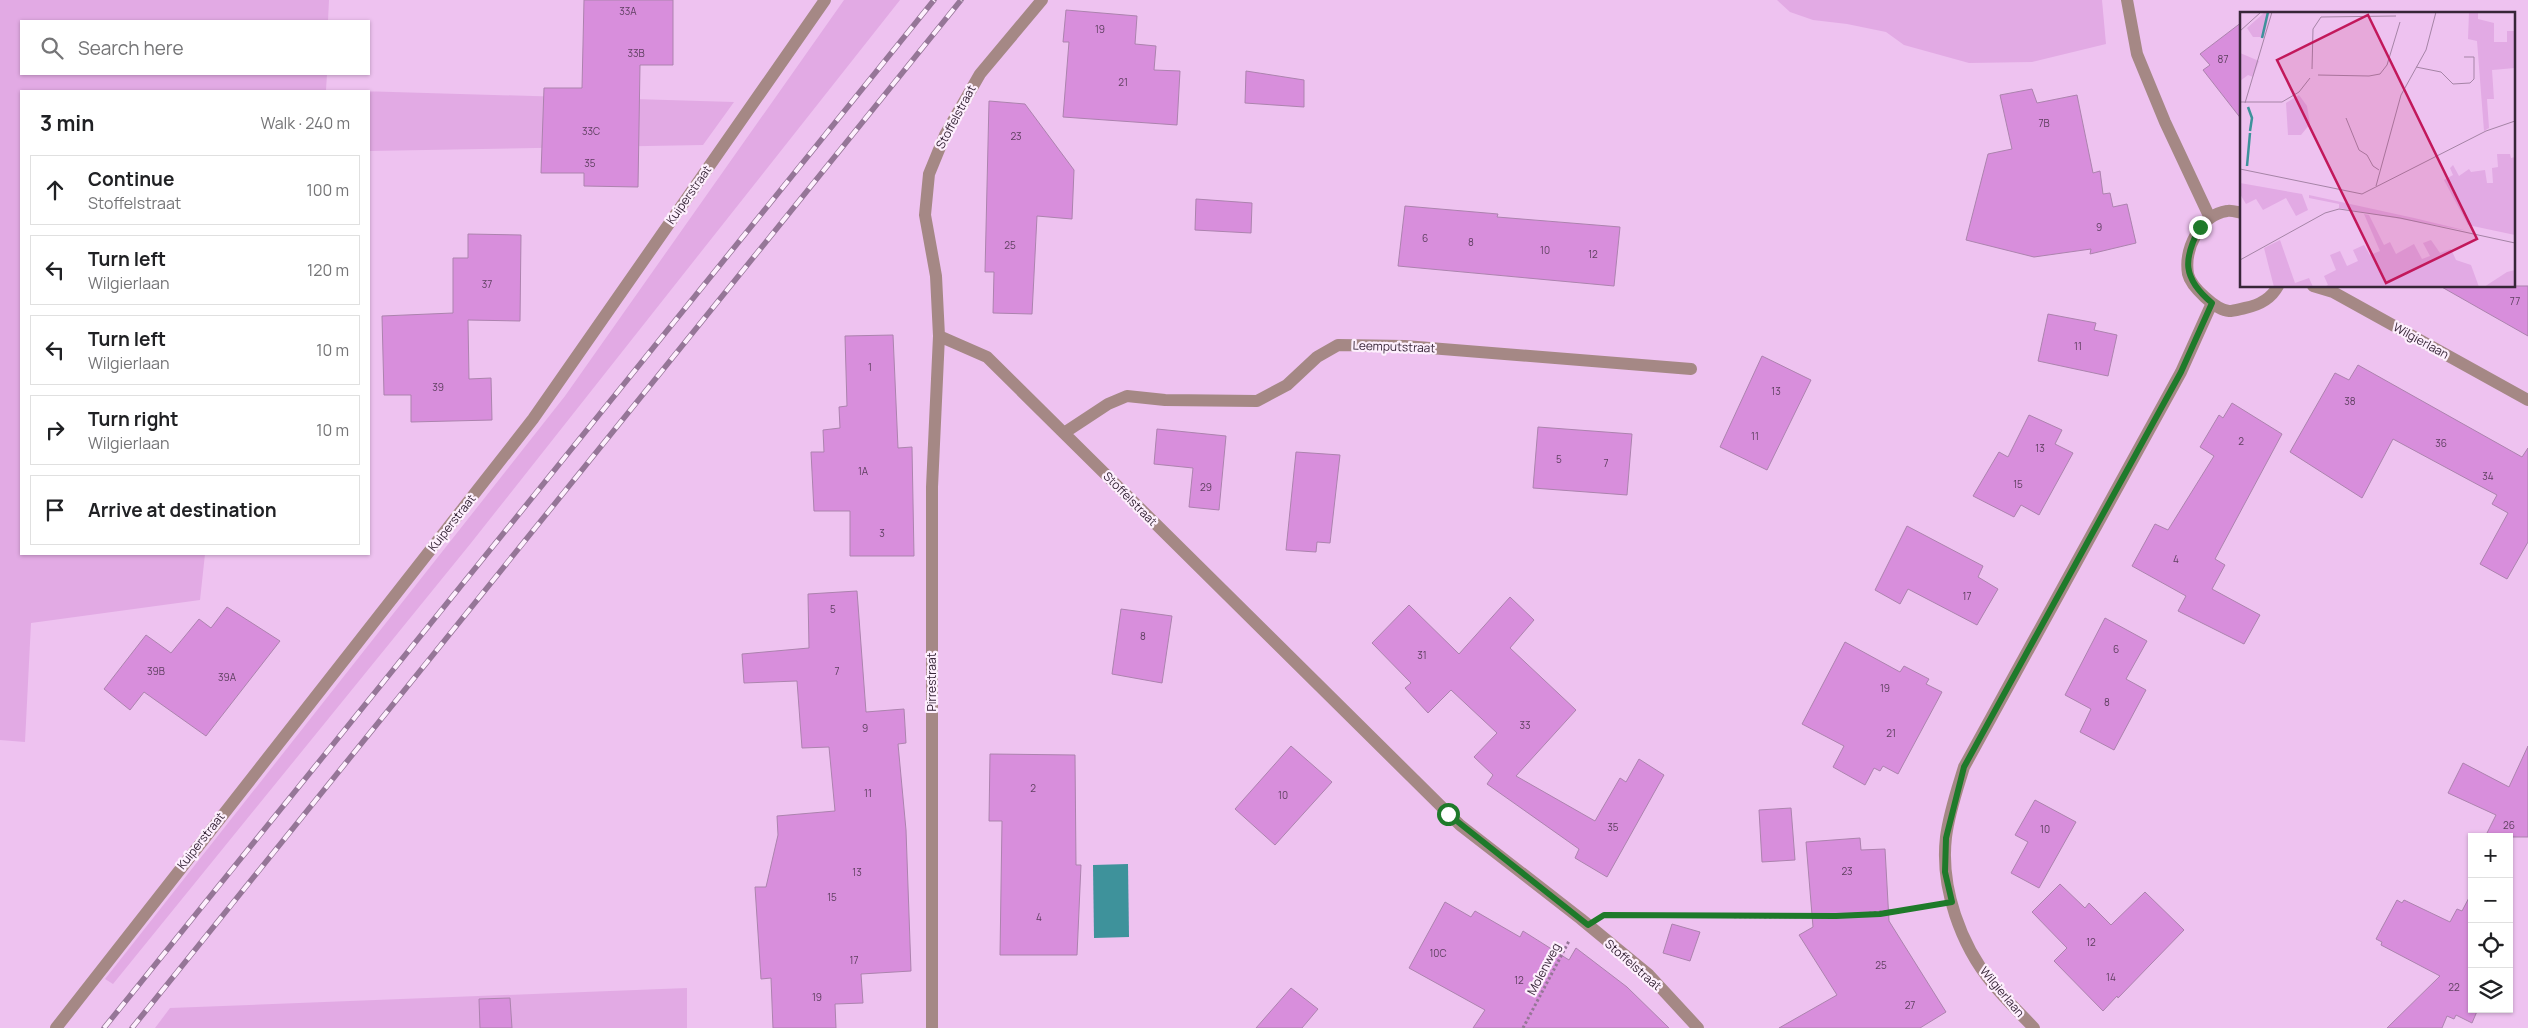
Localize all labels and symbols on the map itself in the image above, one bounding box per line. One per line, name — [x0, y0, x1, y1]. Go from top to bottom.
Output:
house number: 33A — [619, 4, 637, 18]
inset map — [2240, 12, 2516, 288]
house number: 19 — [1095, 22, 1105, 36]
house number: 33B — [627, 46, 645, 60]
house number: 87 — [2218, 52, 2228, 66]
house number: 21 — [1118, 75, 1128, 89]
street label: Stoffelstraat — [932, 82, 980, 152]
house number: 7B — [2038, 116, 2050, 130]
house number: 33C — [582, 124, 600, 138]
house number: 23 — [1010, 129, 1022, 143]
house number: 35 — [584, 156, 596, 170]
street label: Kuiperstraat — [662, 162, 715, 228]
route end — [2189, 216, 2212, 239]
house number: 9 — [2096, 220, 2102, 234]
house number: 6 — [1422, 231, 1428, 245]
house number: 8 — [1468, 235, 1474, 249]
house number: 25 — [1004, 238, 1016, 252]
house number: 10 — [1540, 243, 1550, 257]
house number: 12 — [1588, 247, 1598, 261]
house number: 37 — [482, 277, 492, 291]
house number: 77 — [2510, 294, 2520, 308]
street label: Wilgierlaan — [2390, 318, 2452, 363]
street label: Leemputstraat — [1352, 337, 1436, 356]
house number: 11 — [2074, 339, 2082, 353]
house number: 1 — [868, 360, 872, 374]
house number: 39 — [432, 380, 444, 394]
house number: 13 — [1771, 384, 1781, 398]
house number: 38 — [2344, 394, 2356, 408]
house number: 11 — [1751, 429, 1759, 443]
house number: 2 — [2238, 434, 2244, 448]
house number: 36 — [2435, 436, 2447, 450]
house number: 13 — [2035, 441, 2045, 455]
house number: 5 — [1556, 452, 1562, 466]
house number: 7 — [1603, 456, 1609, 470]
house number: 1A — [858, 464, 869, 478]
street label: Stoffelstraat — [1100, 468, 1161, 530]
house number: 34 — [2482, 469, 2494, 483]
house number: 15 — [2013, 477, 2023, 491]
house number: 29 — [1200, 480, 1212, 494]
street label: Kuiperstraat — [424, 490, 479, 555]
house number: 3 — [879, 526, 885, 540]
house number: 4 — [2173, 552, 2179, 566]
house number: 17 — [1963, 589, 1971, 603]
house number: 5 — [830, 602, 836, 616]
house number: 8 — [1140, 629, 1146, 643]
house number: 6 — [2113, 642, 2119, 656]
house number: 31 — [1417, 648, 1427, 662]
street label: Pirrestraat — [923, 652, 940, 711]
house number: 39B — [147, 664, 165, 678]
house number: 7 — [834, 664, 840, 678]
house number: 39A — [218, 670, 237, 684]
house number: 19 — [1880, 681, 1890, 695]
house number: 8 — [2104, 695, 2110, 709]
house number: 33 — [1519, 718, 1531, 732]
house number: 9 — [862, 721, 868, 735]
house number: 21 — [1886, 726, 1896, 740]
house number: 2 — [1030, 781, 1036, 795]
house number: 11 — [864, 786, 872, 800]
house number: 10 — [1278, 788, 1288, 802]
route start — [1437, 803, 1460, 826]
street label: Kuiperstraat — [173, 808, 228, 873]
house number: 26 — [2503, 818, 2515, 832]
house number: 35 — [1607, 820, 1619, 834]
house number: 10 — [2040, 822, 2050, 836]
house number: 23 — [1841, 864, 1853, 878]
house number: 13 — [852, 865, 862, 879]
house number: 15 — [827, 890, 837, 904]
house number: 4 — [1036, 910, 1042, 924]
street label: Stoffelstraat — [1601, 935, 1665, 994]
house number: 12 — [2086, 935, 2096, 949]
street label: Molenweg — [1523, 940, 1564, 998]
house number: 10C — [1429, 946, 1447, 960]
house number: 17 — [850, 953, 858, 967]
house number: 25 — [1875, 958, 1887, 972]
street label: Wilgierlaan — [1976, 963, 2029, 1021]
house number: 14 — [2106, 970, 2116, 984]
house number: 12 — [1514, 973, 1524, 987]
house number: 22 — [2448, 980, 2460, 994]
house number: 19 — [812, 990, 822, 1004]
house number: 27 — [1905, 998, 1915, 1012]

